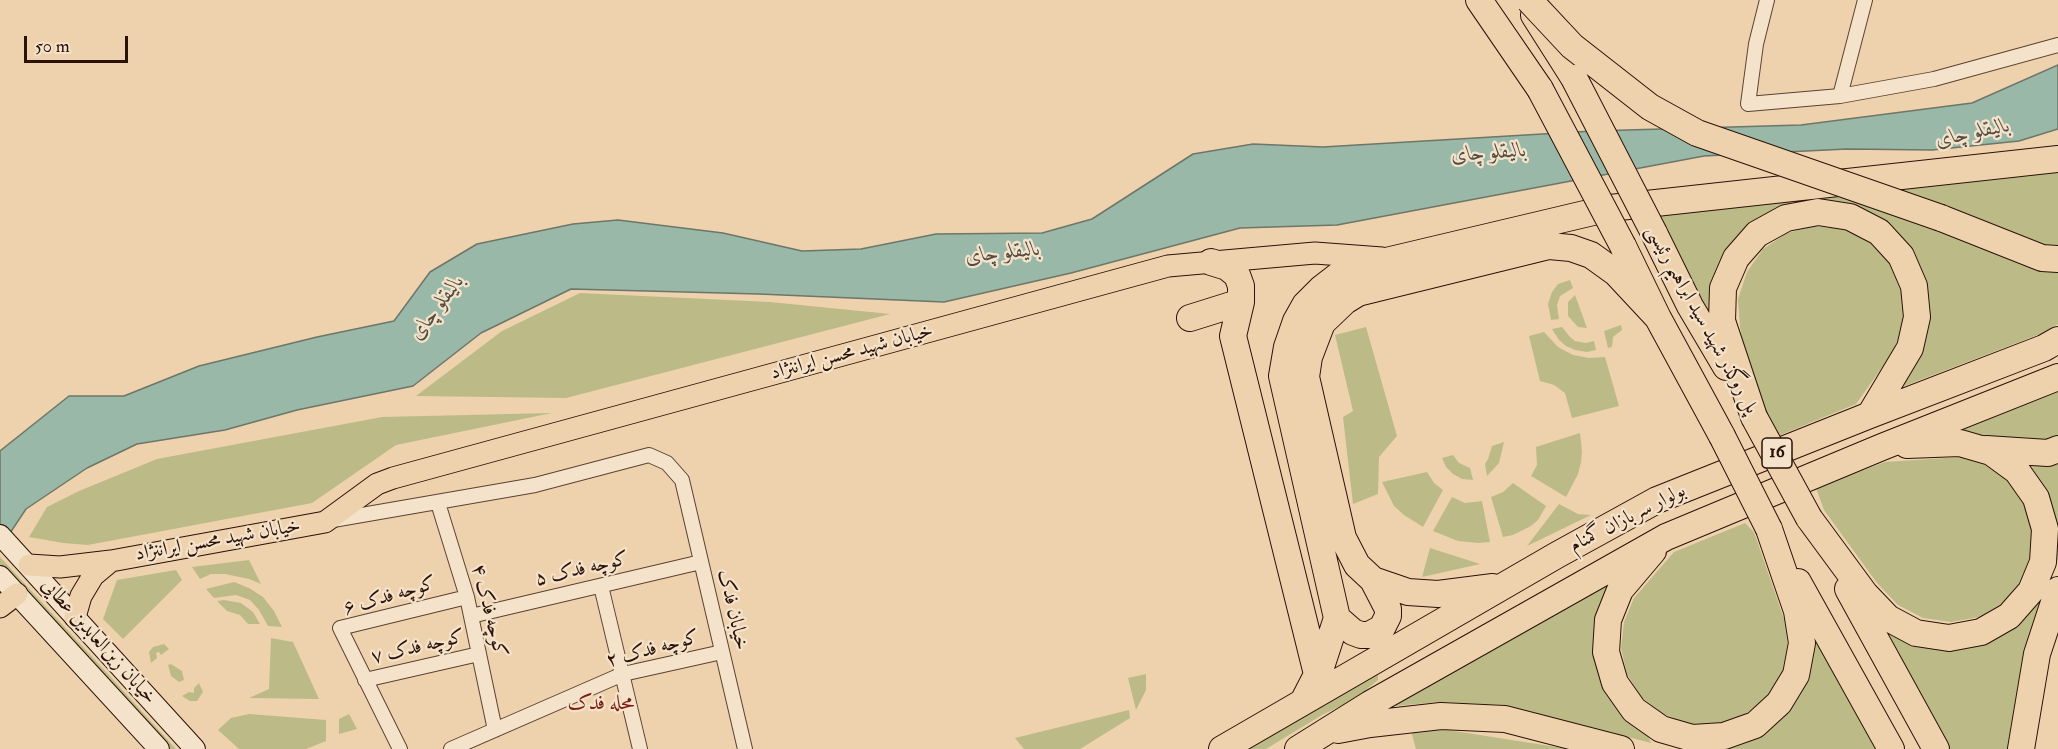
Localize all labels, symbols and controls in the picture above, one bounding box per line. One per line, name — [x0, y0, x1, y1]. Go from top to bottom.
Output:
scale bar — [27, 24, 130, 62]
text: 50 m — [35, 35, 70, 58]
water label: بالیقلو چای — [1933, 114, 2013, 154]
water label: بالیقلو چای — [1450, 139, 1528, 169]
street label: پل روگذر شهید سید ابراهیم رئیسی — [1639, 222, 1763, 418]
water label: بالیقلو چای — [964, 238, 1042, 270]
water label: بالیقلو چای — [405, 270, 471, 346]
street label: خیابان شهید محسن ایراننژاد — [768, 320, 936, 386]
road number: 16 — [1762, 438, 1792, 468]
street label: بولوار سربازان گمنام — [1566, 479, 1690, 559]
street label: خیابان شهید محسن ایراننژاد — [133, 515, 303, 567]
street label: کوچه فدک ۵ — [533, 548, 631, 592]
street label: کوچه فدک ۴ — [465, 562, 511, 660]
street label: خیابان فدک — [711, 567, 753, 653]
street label: کوچه فدک ۶ — [341, 572, 439, 622]
street label: خیابان زین‌العابدین عطایی — [35, 574, 161, 710]
street label: کوچه فدک ۷ — [369, 626, 467, 670]
street label: کوچه فدک ۲ — [604, 626, 702, 674]
district label: محله فدک — [568, 691, 634, 717]

